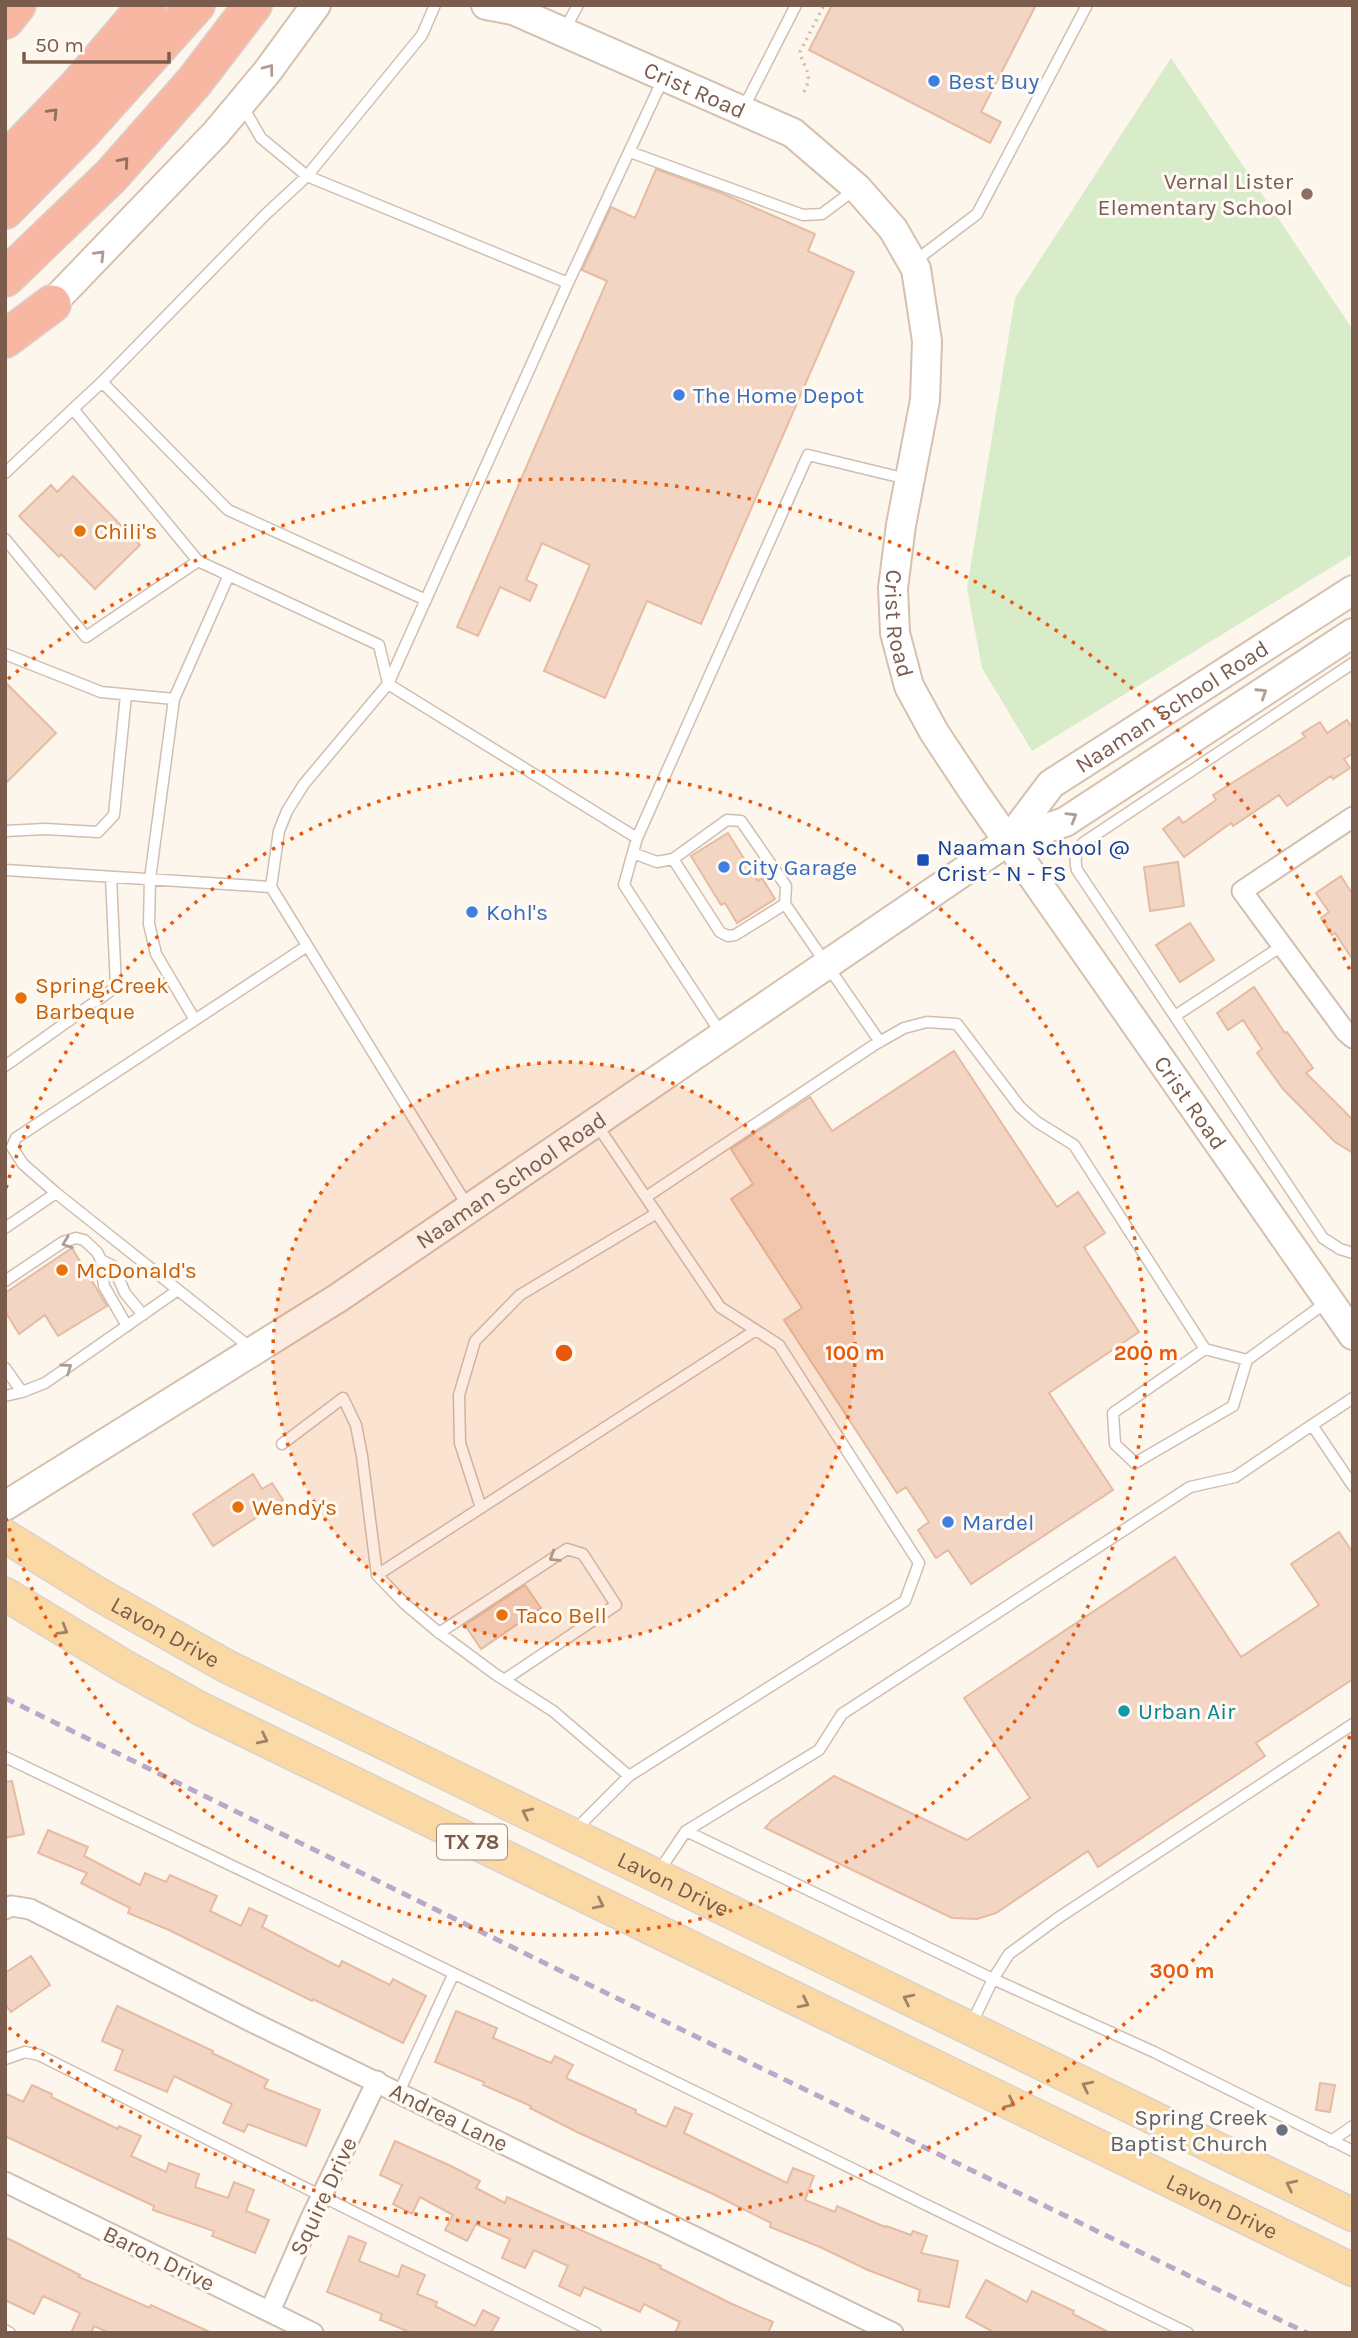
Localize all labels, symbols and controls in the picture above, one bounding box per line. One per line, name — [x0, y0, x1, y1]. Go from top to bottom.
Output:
scale bar — [24, 21, 170, 65]
text: 50 m — [35, 33, 84, 57]
street label: Crist Road — [639, 56, 750, 124]
one-way arrow — [261, 64, 273, 77]
place label: Best Buy — [948, 68, 1040, 95]
marker: Best Buy — [926, 73, 942, 89]
one-way arrow — [45, 108, 57, 121]
one-way arrow — [116, 157, 128, 170]
place label: Vernal Lister Elementary School — [1098, 168, 1294, 221]
marker: Vernal Lister Elementary School — [1299, 186, 1315, 202]
one-way arrow — [91, 250, 104, 263]
place label: The Home Depot — [693, 382, 864, 409]
marker: The Home Depot — [671, 387, 687, 403]
place label: Chili's — [94, 518, 157, 545]
marker: Chili's — [72, 523, 88, 539]
street label: Crist Road — [879, 568, 919, 680]
street label: Naaman School Road — [1070, 635, 1274, 779]
one-way arrow — [1254, 689, 1267, 701]
one-way arrow — [1064, 812, 1077, 825]
place label: Naaman School @ Crist - N - FS — [937, 834, 1130, 887]
marker: Naaman School @ Crist - N - FS — [915, 852, 931, 868]
place label: City Garage — [738, 854, 857, 881]
marker: City Garage — [716, 859, 732, 875]
place label: Kohl's — [486, 899, 548, 926]
marker: Kohl's — [464, 904, 480, 920]
place label: Spring Creek Barbeque — [35, 972, 169, 1025]
marker: Spring Creek Barbeque — [13, 990, 29, 1006]
street label: Crist Road — [1148, 1051, 1232, 1155]
street label: Naaman School Road — [411, 1106, 612, 1255]
one-way arrow — [62, 1235, 74, 1249]
place label: McDonald's — [76, 1257, 197, 1284]
marker: McDonald's — [54, 1262, 70, 1278]
centre of rings — [552, 1341, 576, 1365]
text: 100 m — [825, 1341, 885, 1365]
text: 200 m — [1114, 1341, 1178, 1365]
one-way arrow — [59, 1364, 72, 1376]
place label: Wendy's — [252, 1494, 337, 1521]
marker: Wendy's — [230, 1499, 246, 1515]
place label: Mardel — [962, 1509, 1034, 1536]
marker: Mardel — [940, 1514, 956, 1530]
one-way arrow — [548, 1549, 561, 1562]
street label: Lavon Drive — [106, 1591, 224, 1674]
place label: Taco Bell — [516, 1602, 607, 1629]
marker: Taco Bell — [494, 1607, 510, 1623]
one-way arrow — [56, 1622, 69, 1635]
place label: Urban Air — [1138, 1698, 1236, 1725]
marker: Urban Air — [1116, 1703, 1132, 1719]
one-way arrow — [256, 1731, 268, 1745]
one-way arrow — [522, 1808, 534, 1822]
road number: TX 78 — [437, 1825, 507, 1860]
street label: Lavon Drive — [613, 1846, 733, 1923]
one-way arrow — [592, 1895, 604, 1909]
text: 300 m — [1150, 1959, 1214, 1983]
one-way arrow — [903, 1993, 915, 2007]
one-way arrow — [797, 1994, 809, 2008]
street label: Andrea Lane — [385, 2077, 512, 2158]
one-way arrow — [1082, 2080, 1094, 2094]
one-way arrow — [1003, 2095, 1015, 2109]
place label: Spring Creek Baptist Church — [1110, 2104, 1268, 2157]
marker: Spring Creek Baptist Church — [1274, 2122, 1290, 2138]
street label: Squire Drive — [284, 2133, 363, 2260]
street label: Lavon Drive — [1162, 2168, 1282, 2245]
one-way arrow — [1286, 2179, 1298, 2193]
street label: Baron Drive — [99, 2220, 219, 2297]

